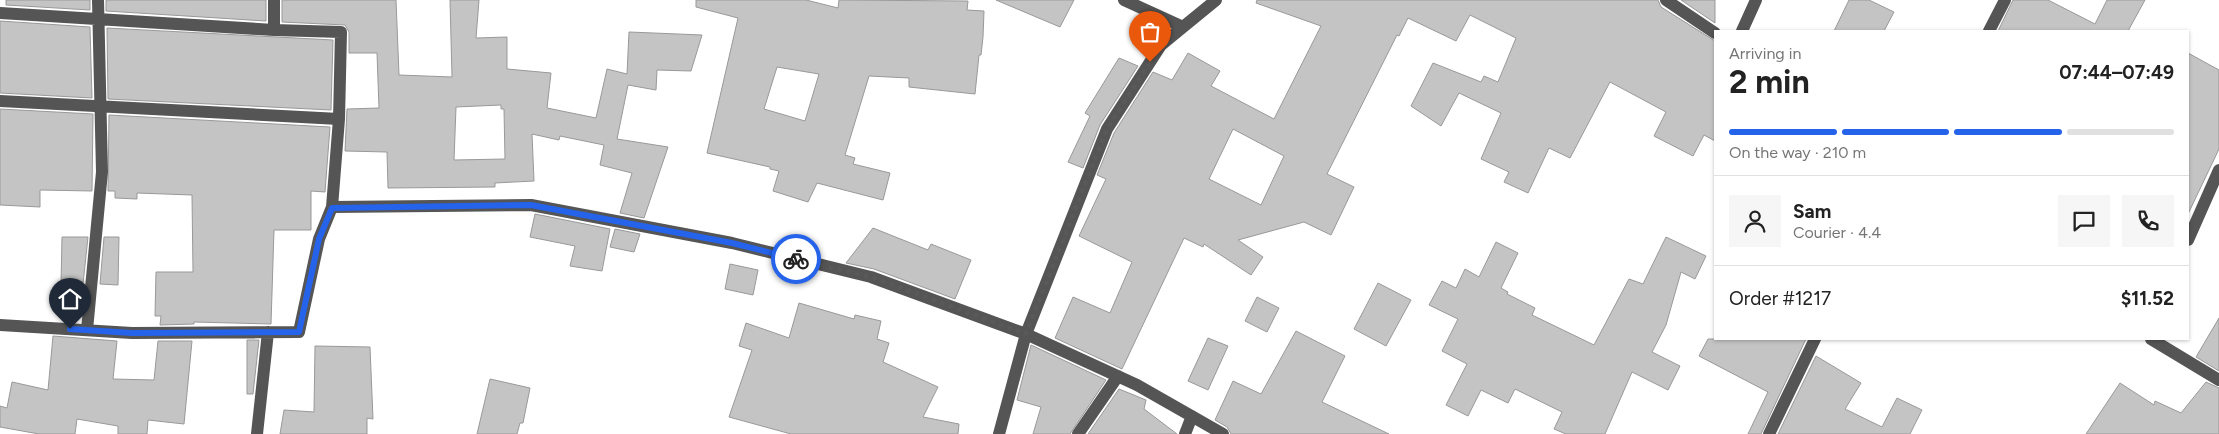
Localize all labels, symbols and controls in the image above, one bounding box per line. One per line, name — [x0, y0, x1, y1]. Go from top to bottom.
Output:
pin — [1129, 11, 1171, 62]
icon: bag — [1136, 18, 1164, 46]
text: Arriving in — [1729, 44, 1801, 63]
text: 07:44–07:49 — [2059, 61, 2174, 84]
text: 2 min — [1729, 63, 1810, 101]
text: On the way · 210 m — [1729, 143, 1866, 162]
button: person — [1729, 195, 1781, 247]
button: chat — [2058, 195, 2110, 247]
button: phone — [2122, 195, 2174, 247]
text: Sam — [1793, 200, 1831, 223]
text: Courier · 4.4 — [1793, 223, 1881, 242]
courier — [771, 234, 821, 284]
icon: bike — [782, 245, 810, 273]
pin — [49, 278, 91, 329]
icon: home — [56, 285, 84, 313]
text: Order #1217 — [1729, 287, 1831, 310]
text: $11.52 — [2121, 287, 2174, 310]

